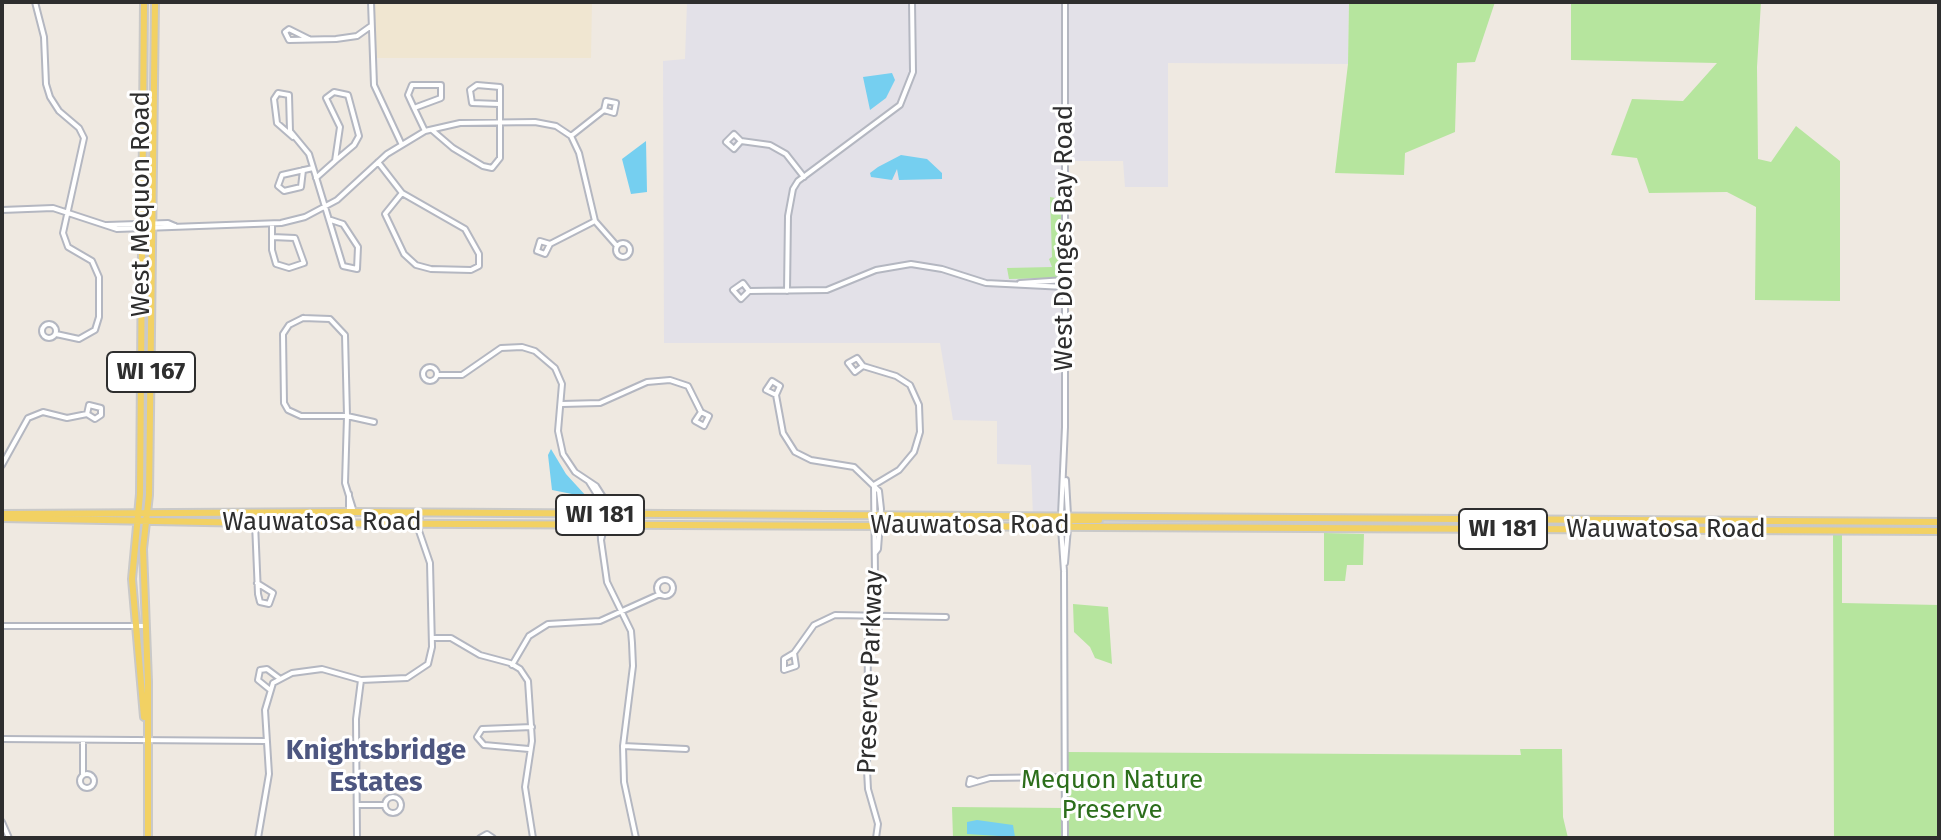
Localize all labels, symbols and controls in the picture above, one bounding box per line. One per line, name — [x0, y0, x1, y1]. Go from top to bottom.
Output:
street label: West Mequon Road — [126, 91, 158, 317]
street label: West Donges Bay Road — [1049, 105, 1081, 371]
road number: WI 167 — [107, 352, 195, 392]
road number: WI 181 — [556, 495, 644, 535]
street label: Wauwatosa Road — [222, 507, 422, 539]
road number: WI 181 — [1459, 509, 1547, 549]
street label: Wauwatosa Road — [870, 510, 1070, 542]
street label: Wauwatosa Road — [1566, 514, 1766, 546]
street label: Preserve Parkway — [852, 569, 890, 775]
district label: Knightsbridge Estates — [286, 734, 466, 800]
park label: Mequon Nature Preserve — [1021, 765, 1203, 826]

